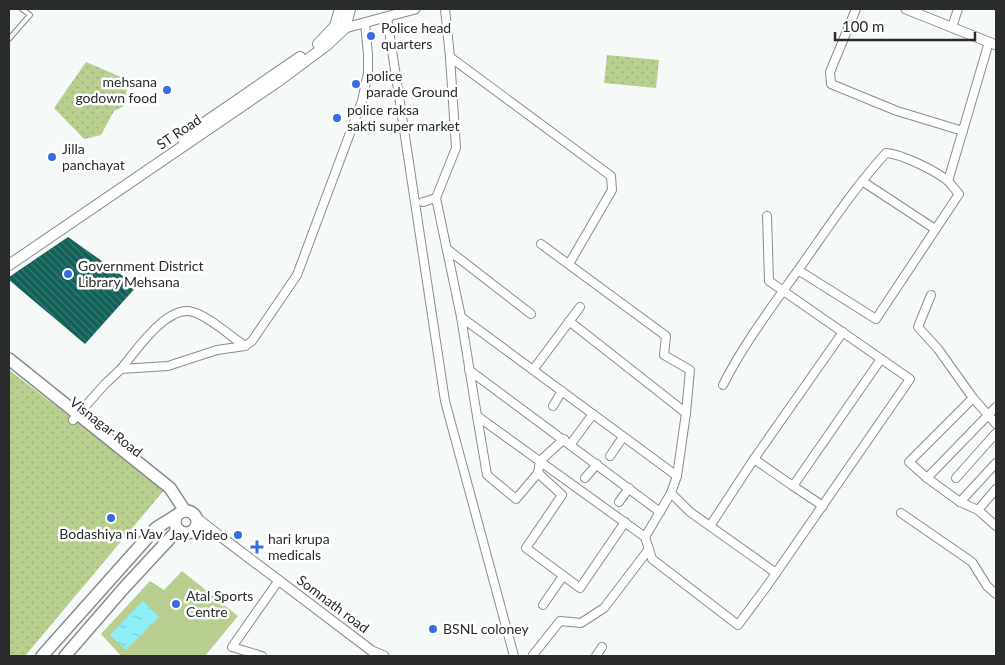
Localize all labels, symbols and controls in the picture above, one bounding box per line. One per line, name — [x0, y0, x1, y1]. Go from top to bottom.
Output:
scale bar — [835, 10, 975, 42]
text: 100 m — [842, 17, 884, 35]
place label: Police head quarters — [381, 19, 451, 52]
marker: Police head quarters — [365, 30, 377, 42]
place label: police parade Ground — [366, 67, 458, 100]
place label: mehsana godown food — [75, 73, 157, 106]
marker: police parade Ground — [350, 78, 362, 90]
marker: mehsana godown food — [161, 84, 173, 96]
place label: police raksa sakti super market — [347, 101, 459, 134]
street label: ST Road — [153, 111, 204, 153]
marker: police raksa sakti super market — [331, 112, 343, 124]
place label: Jilla panchayat — [62, 140, 125, 173]
marker: Jilla panchayat — [46, 151, 58, 163]
place label: Government District Library Mehsana — [78, 257, 204, 290]
marker: Government District Library Mehsana — [62, 268, 74, 280]
street label: Visnagar Road — [67, 393, 146, 460]
marker: Bodashiya ni Vav — [105, 512, 117, 524]
place label: Bodashiya ni Vav — [59, 525, 163, 542]
place label: Jay Video — [170, 526, 228, 543]
marker: Jay Video — [232, 529, 244, 541]
place label: hari krupa medicals — [268, 530, 330, 563]
marker: hari krupa medicals — [250, 540, 264, 554]
street label: Somnath road — [294, 571, 373, 636]
place label: Atal Sports Centre — [186, 587, 253, 620]
marker: Atal Sports Centre — [170, 598, 182, 610]
place label: BSNL coloney — [443, 620, 529, 637]
marker: BSNL coloney — [427, 623, 439, 635]

